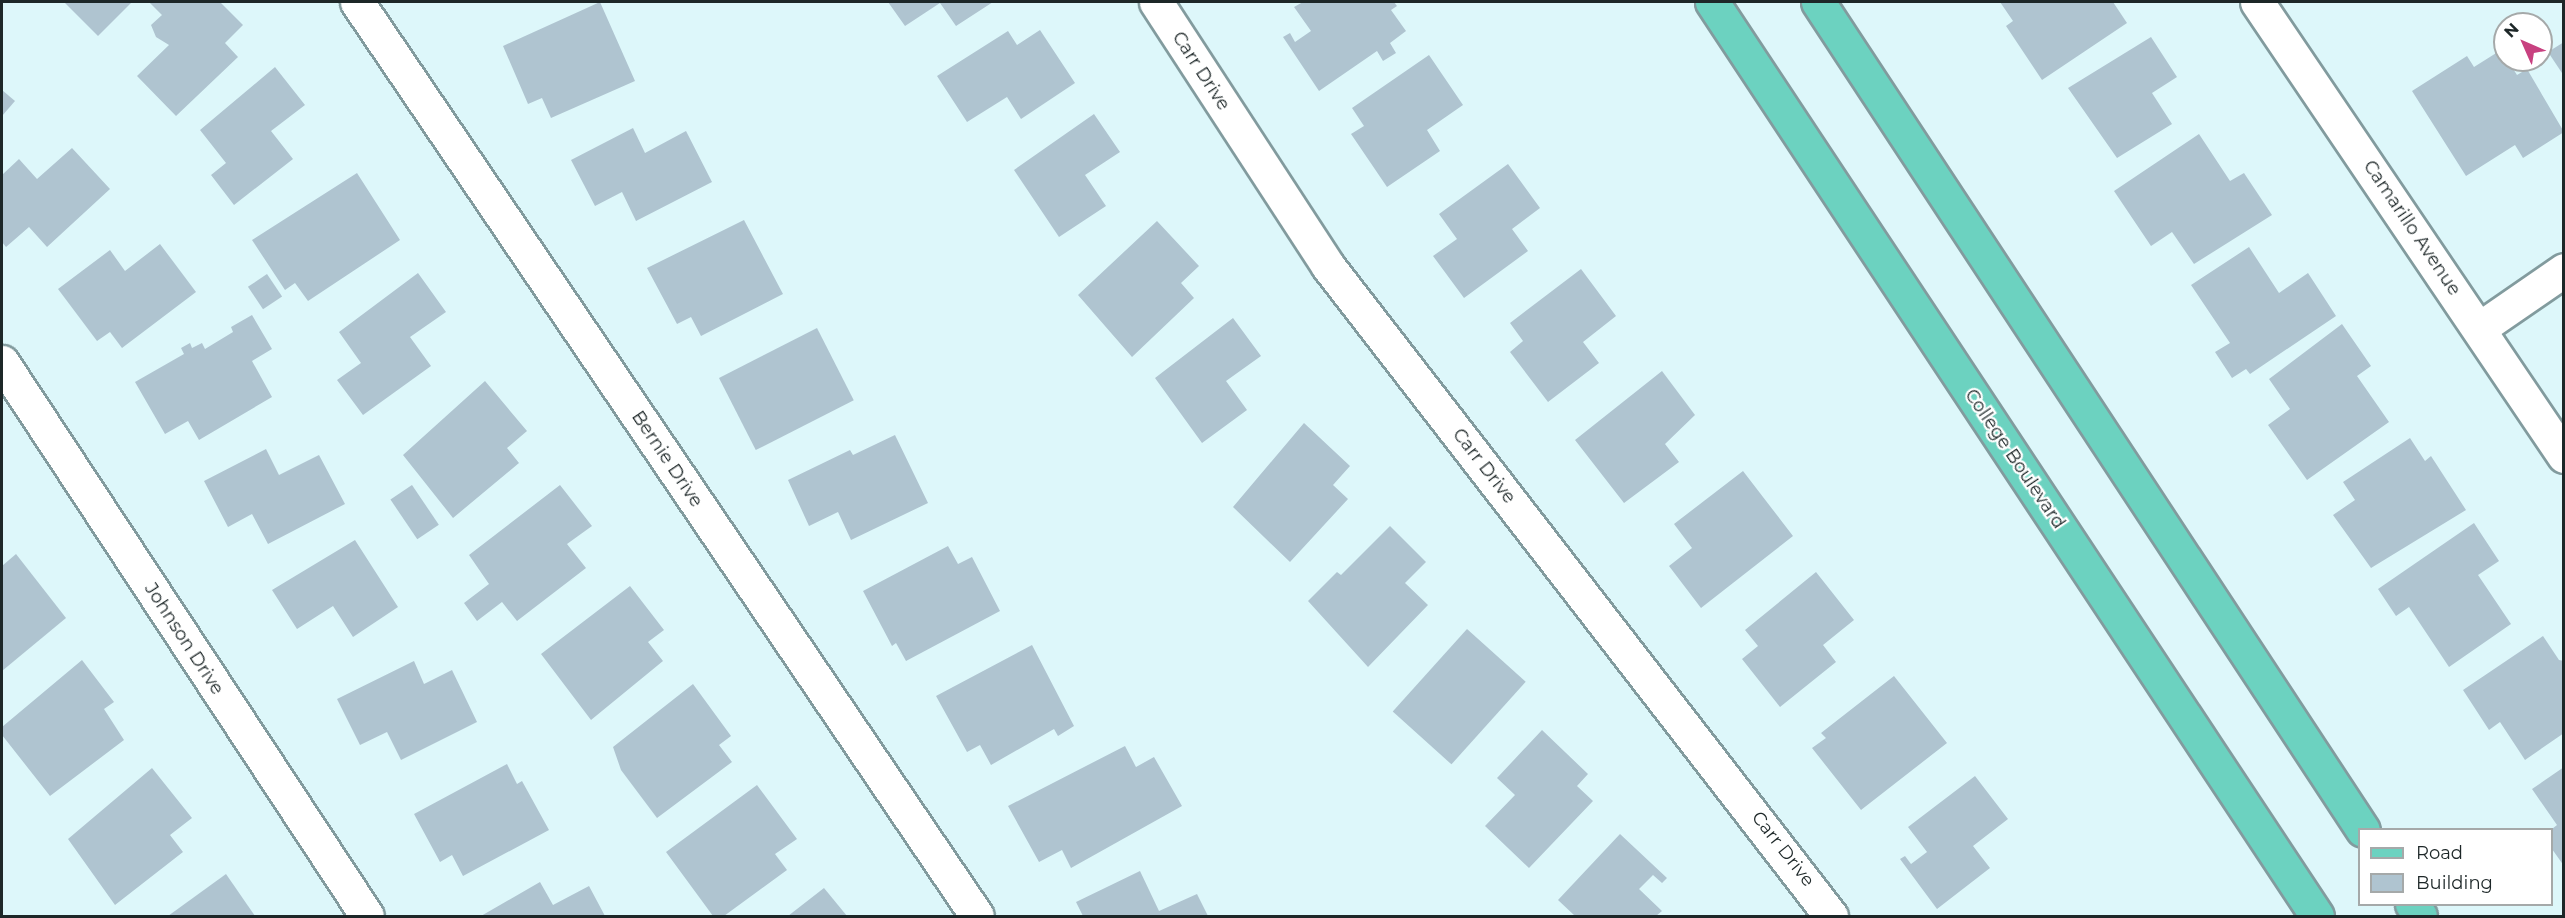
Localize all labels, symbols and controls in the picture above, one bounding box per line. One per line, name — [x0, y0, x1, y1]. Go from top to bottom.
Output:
north arrow — [2493, 12, 2553, 72]
text: N — [2500, 19, 2523, 42]
street label: Carr Drive — [1168, 28, 1234, 114]
street label: Camarillo Avenue — [2359, 156, 2465, 300]
street label: College Boulevard — [1960, 385, 2070, 533]
street label: Bernie Drive — [627, 407, 707, 511]
street label: Carr Drive — [1448, 424, 1520, 508]
street label: Johnson Drive — [140, 579, 228, 699]
street label: Carr Drive — [1747, 807, 1819, 891]
legend — [2358, 828, 2553, 906]
text: Road — [2416, 842, 2463, 864]
text: Building — [2416, 872, 2493, 894]

